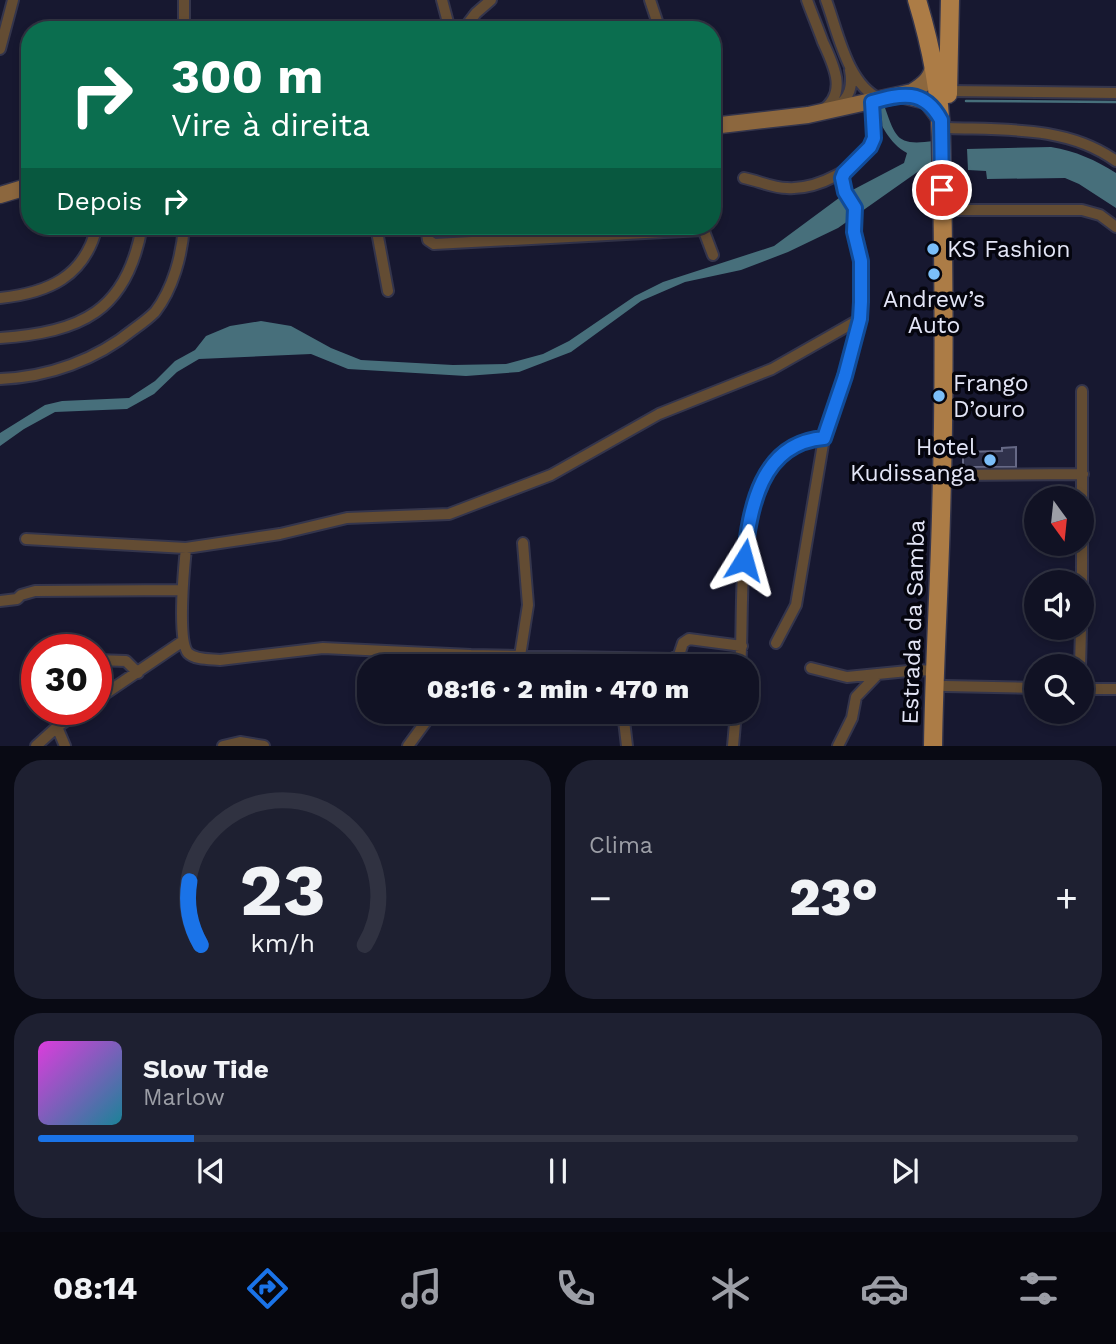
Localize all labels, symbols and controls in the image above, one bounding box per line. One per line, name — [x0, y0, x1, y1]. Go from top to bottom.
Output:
text: 300 m — [171, 47, 323, 105]
icon: right — [56, 49, 147, 140]
text: Vire à direita — [171, 106, 370, 144]
pin — [912, 160, 972, 220]
icon: arrive — [923, 171, 961, 209]
icon: right — [156, 182, 194, 220]
text: Depois — [56, 186, 142, 216]
place label: KS Fashion — [947, 236, 1071, 263]
marker: KS Fashion — [925, 241, 941, 257]
marker: Andrew’s Auto — [926, 266, 942, 282]
place label: Andrew’s Auto — [883, 286, 985, 339]
place label: Frango D’ouro — [953, 370, 1028, 423]
marker: Frango D’ouro — [931, 388, 947, 404]
place label: Hotel Kudissanga — [850, 434, 976, 487]
marker: Hotel Kudissanga — [982, 452, 998, 468]
north arrow — [1024, 486, 1094, 556]
map controls — [1024, 486, 1094, 724]
street label: Estrada da Samba — [896, 519, 931, 725]
position arrow — [707, 523, 781, 597]
button: sound — [1024, 570, 1094, 640]
speed limit sign: 30 — [21, 634, 112, 725]
button: search — [1024, 654, 1094, 724]
text: 08:16 · 2 min · 470 m — [427, 674, 689, 704]
text: Clima — [589, 832, 653, 859]
text: 23 — [239, 848, 326, 934]
text: 23° — [789, 867, 878, 928]
text: − — [589, 876, 612, 920]
text: + — [1055, 876, 1078, 920]
text: km/h — [250, 929, 315, 958]
text: Slow Tide — [143, 1054, 269, 1084]
text: Marlow — [143, 1084, 225, 1111]
icon: previous — [192, 1152, 230, 1190]
icon: pause — [539, 1152, 577, 1190]
icon: next — [886, 1152, 924, 1190]
icon: directions — [243, 1264, 292, 1313]
icon: music — [397, 1264, 446, 1313]
icon: phone — [551, 1264, 600, 1313]
icon: climate — [706, 1264, 755, 1313]
icon: car — [860, 1264, 909, 1313]
icon: filters — [1014, 1264, 1063, 1313]
text: 08:14 — [53, 1269, 137, 1307]

